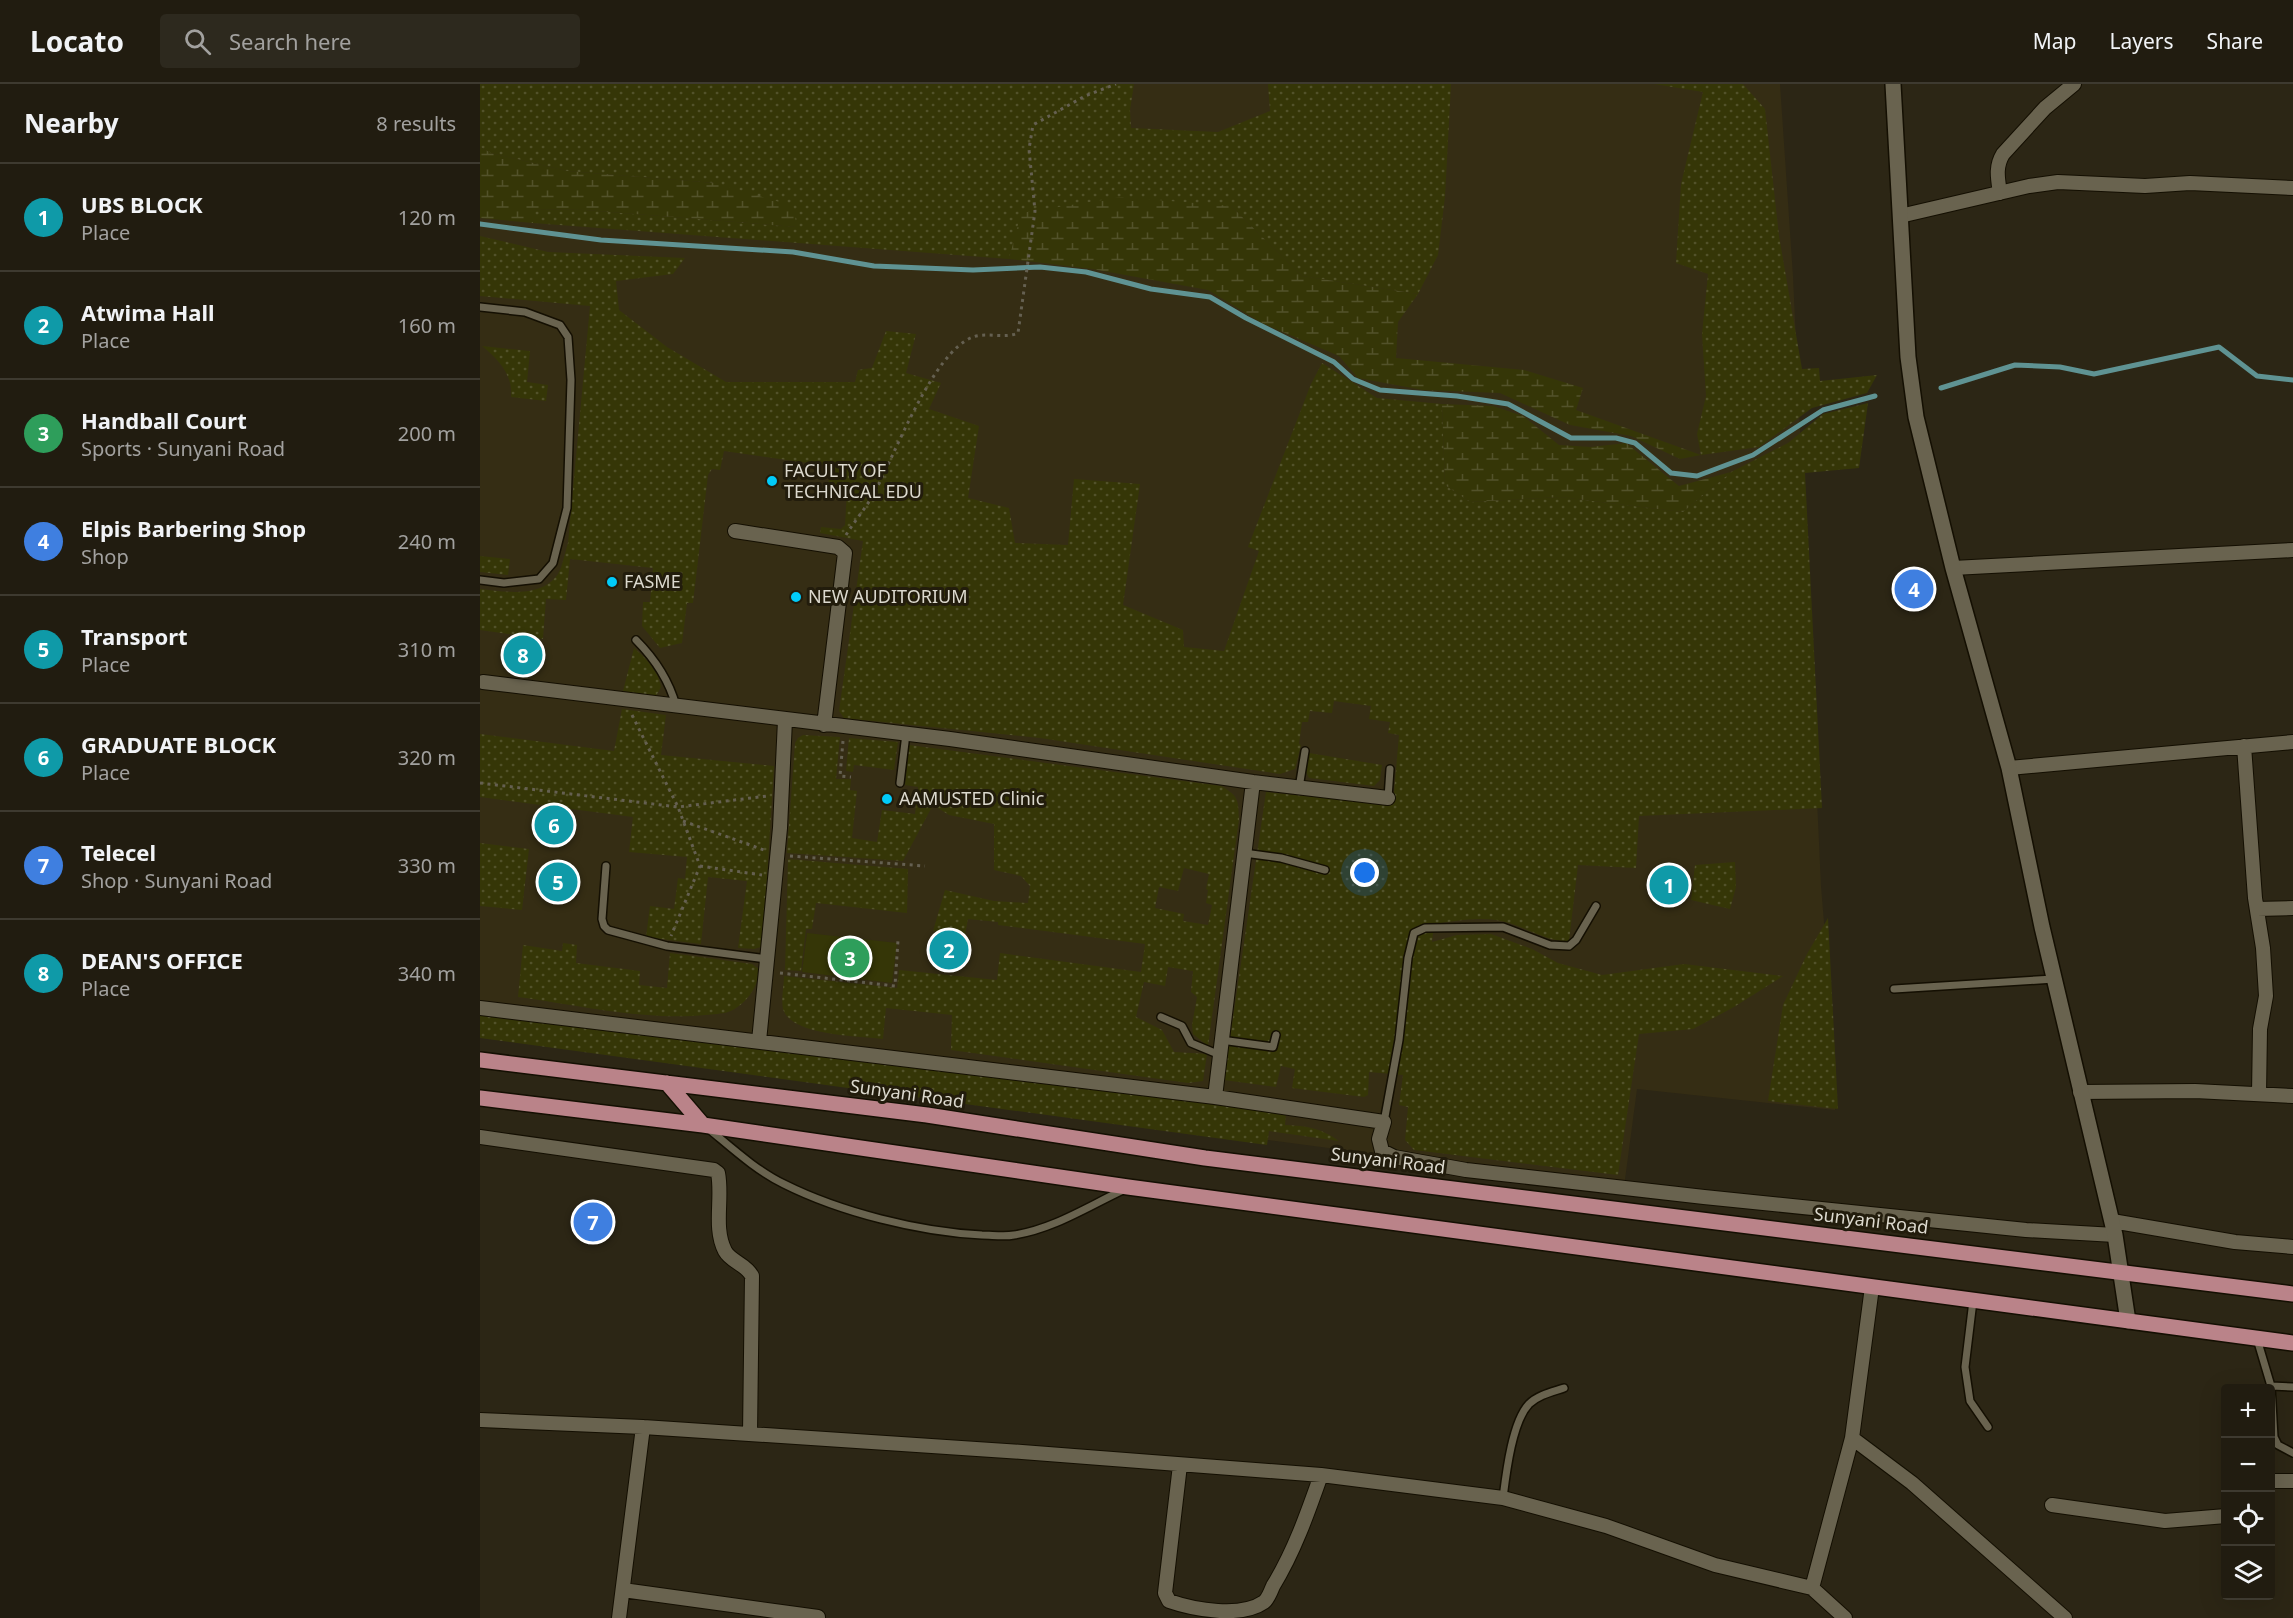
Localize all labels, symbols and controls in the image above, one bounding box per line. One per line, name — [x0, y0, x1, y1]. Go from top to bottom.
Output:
search box — [160, 14, 580, 68]
text: Locato — [30, 22, 124, 60]
icon: search — [181, 25, 214, 58]
text: Search here — [229, 26, 351, 56]
text: Map — [2033, 27, 2077, 55]
text: Layers — [2110, 27, 2174, 55]
text: Share — [2207, 27, 2263, 55]
text: Nearby — [24, 105, 119, 141]
text: 8 results — [376, 110, 456, 137]
text: UBS BLOCK — [81, 189, 203, 219]
text: 1 — [38, 204, 49, 231]
text: 120 m — [398, 204, 456, 231]
text: Place — [81, 219, 130, 246]
text: Atwima Hall — [81, 297, 215, 327]
text: 2 — [38, 312, 49, 339]
text: 160 m — [398, 312, 456, 339]
text: Place — [81, 327, 130, 354]
text: Handball Court — [81, 405, 247, 435]
text: 3 — [38, 420, 49, 447]
text: 200 m — [398, 420, 456, 447]
text: Sports · Sunyani Road — [81, 435, 285, 462]
place label: FACULTY OF TECHNICAL EDU — [784, 458, 922, 503]
marker: FACULTY OF TECHNICAL EDU — [765, 474, 779, 488]
text: Elpis Barbering Shop — [81, 513, 306, 543]
text: 4 — [38, 528, 49, 555]
text: 240 m — [398, 528, 456, 555]
text: Shop — [81, 543, 129, 570]
pin: 4 — [1894, 566, 1934, 612]
place label: FASME — [624, 569, 681, 593]
marker: FASME — [605, 575, 619, 589]
place label: NEW AUDITORIUM — [808, 584, 968, 608]
marker: NEW AUDITORIUM — [789, 590, 803, 604]
text: Transport — [81, 621, 188, 651]
pin: 8 — [504, 632, 543, 678]
text: 5 — [38, 636, 49, 663]
text: 310 m — [398, 636, 456, 663]
text: Place — [81, 651, 130, 678]
text: GRADUATE BLOCK — [81, 729, 276, 759]
text: 6 — [38, 744, 49, 771]
text: 320 m — [398, 744, 456, 771]
text: Place — [81, 759, 130, 786]
place label: AAMUSTED Clinic — [899, 786, 1045, 810]
marker: AAMUSTED Clinic — [880, 792, 894, 806]
pin: 6 — [534, 802, 574, 848]
text: Telecel — [81, 837, 156, 867]
text: 7 — [38, 852, 49, 879]
text: 330 m — [398, 852, 456, 879]
your location — [1350, 858, 1379, 887]
pin: 5 — [538, 860, 578, 904]
pin: 1 — [1650, 862, 1688, 908]
text: Shop · Sunyani Road — [81, 867, 272, 894]
pin: 2 — [930, 928, 968, 972]
pin: 3 — [830, 936, 869, 980]
text: DEAN'S OFFICE — [81, 945, 243, 975]
text: 8 — [38, 960, 49, 987]
text: 340 m — [398, 960, 456, 987]
text: Place — [81, 975, 130, 1002]
street label: Sunyani Road — [848, 1073, 966, 1113]
street label: Sunyani Road — [1330, 1141, 1447, 1179]
pin: 7 — [574, 1200, 612, 1244]
street label: Sunyani Road — [1813, 1201, 1930, 1239]
map controls — [2221, 1384, 2275, 1600]
button: + — [2221, 1384, 2275, 1438]
button: − — [2221, 1438, 2275, 1492]
button: locate — [2221, 1492, 2275, 1546]
button: layers — [2221, 1546, 2275, 1600]

